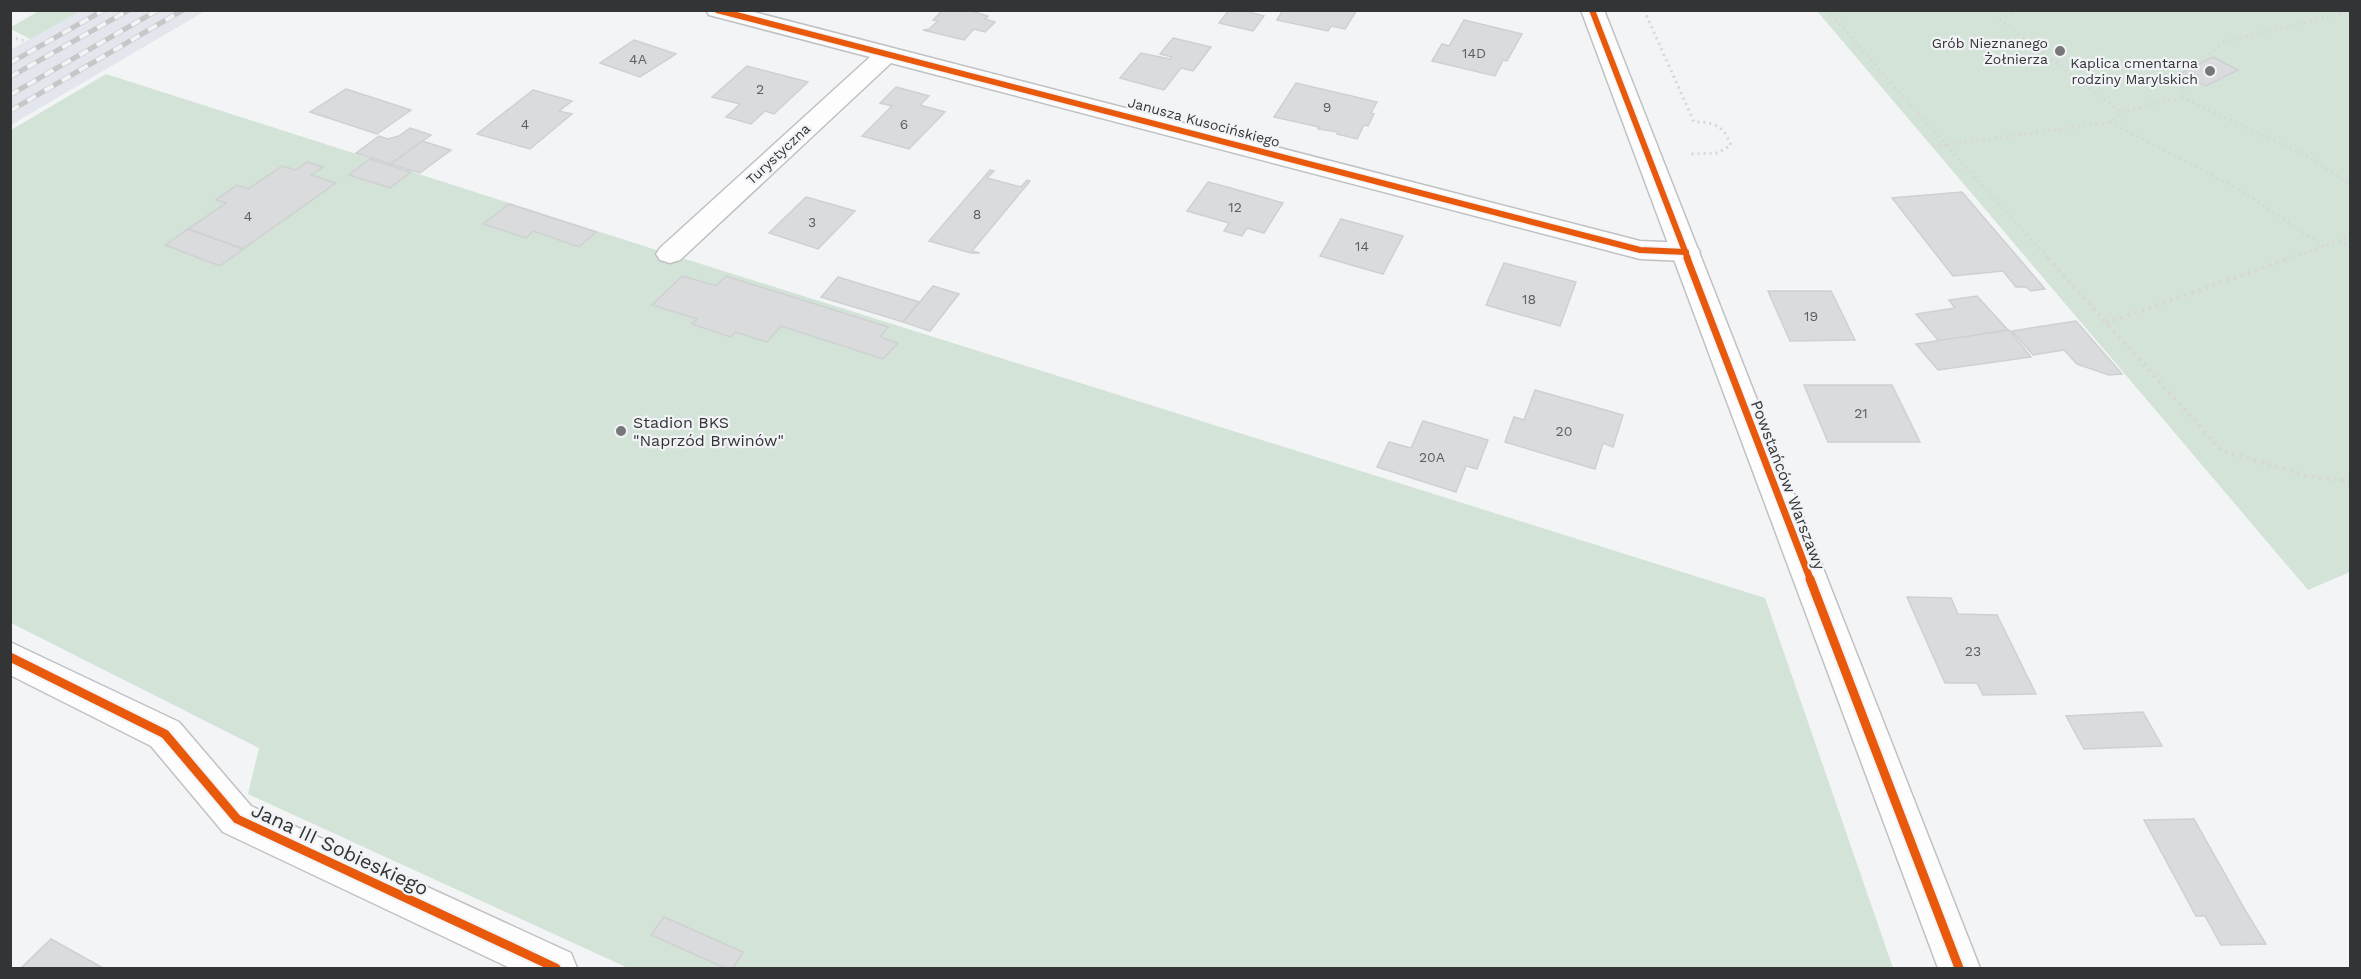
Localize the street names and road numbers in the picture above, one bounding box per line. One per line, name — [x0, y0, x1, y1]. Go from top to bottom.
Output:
street label: Janusza Kusocińskiego — [1126, 94, 1282, 150]
street label: Turystyczna — [743, 120, 813, 188]
street label: Powstańców Warszawy — [1747, 398, 1829, 573]
street label: Jana III Sobieskiego — [248, 797, 432, 901]

